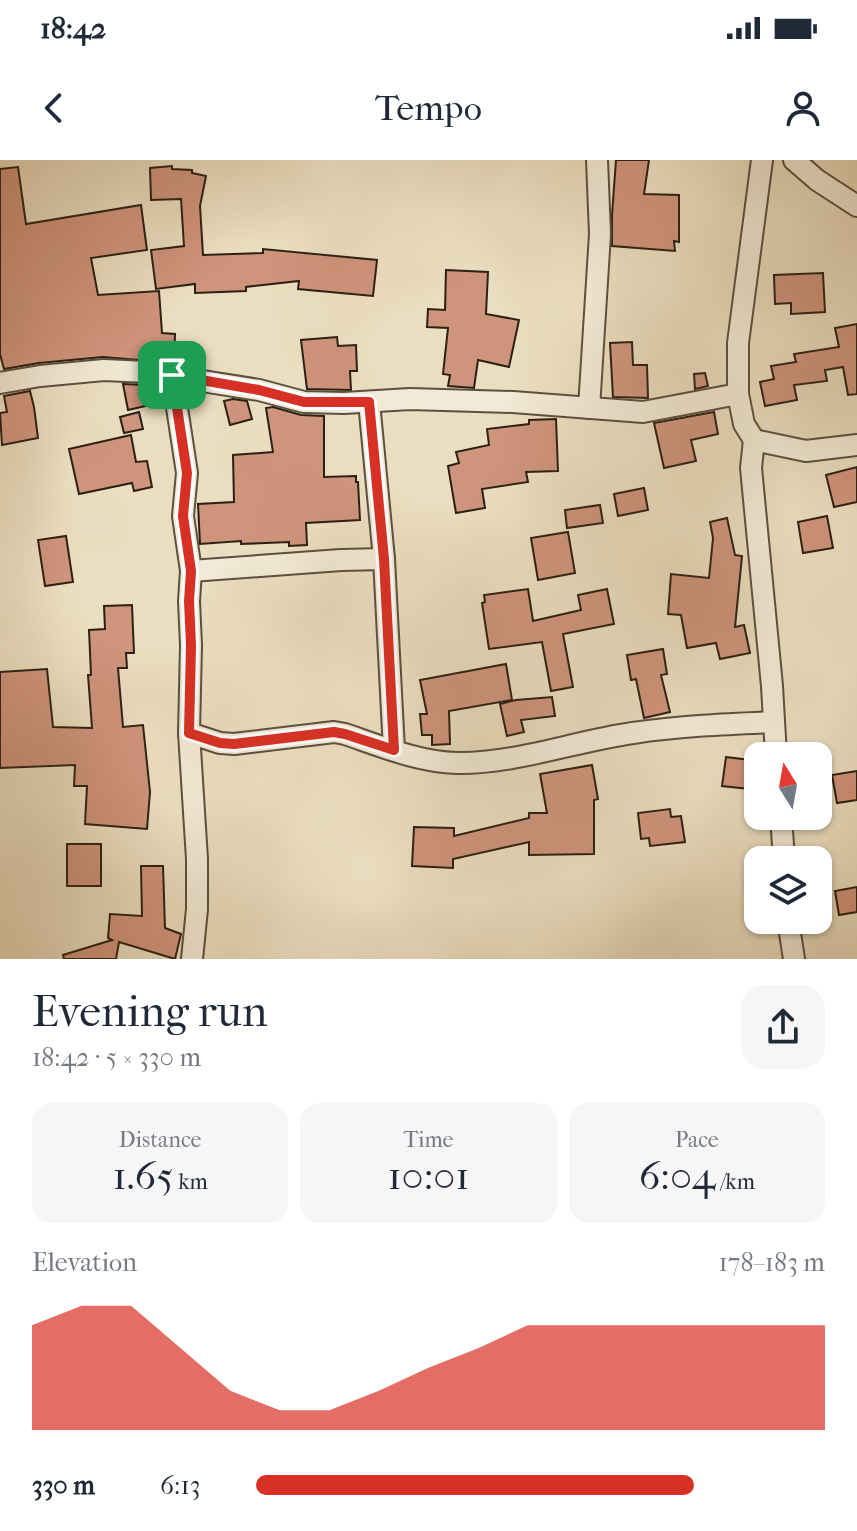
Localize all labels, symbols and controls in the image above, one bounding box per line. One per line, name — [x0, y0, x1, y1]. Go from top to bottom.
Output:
text: 18:42 — [40, 11, 106, 46]
icon: back — [32, 86, 76, 130]
icon: person — [781, 86, 825, 130]
text: Tempo — [375, 87, 482, 129]
pin — [138, 341, 206, 409]
icon: arrive — [150, 353, 194, 397]
north arrow — [744, 742, 832, 830]
map controls — [744, 742, 832, 934]
button: layers — [744, 846, 832, 934]
button: share — [741, 985, 825, 1069]
text: Evening run — [32, 986, 267, 1037]
text: 18:42 · 5 × 330 m — [32, 1042, 201, 1073]
text: Distance — [119, 1127, 202, 1153]
text: Time — [403, 1127, 453, 1153]
text: Pace — [675, 1127, 719, 1153]
text: 1.65 — [113, 1153, 173, 1199]
text: 10:01 — [388, 1153, 469, 1199]
text: 6:04 — [639, 1153, 715, 1199]
text: km — [173, 1169, 208, 1195]
text: /km — [715, 1169, 755, 1195]
text: Elevation — [32, 1247, 137, 1278]
text: 178–183 m — [719, 1247, 825, 1278]
text: 330 m — [32, 1470, 95, 1501]
text: 6:13 — [160, 1470, 200, 1501]

